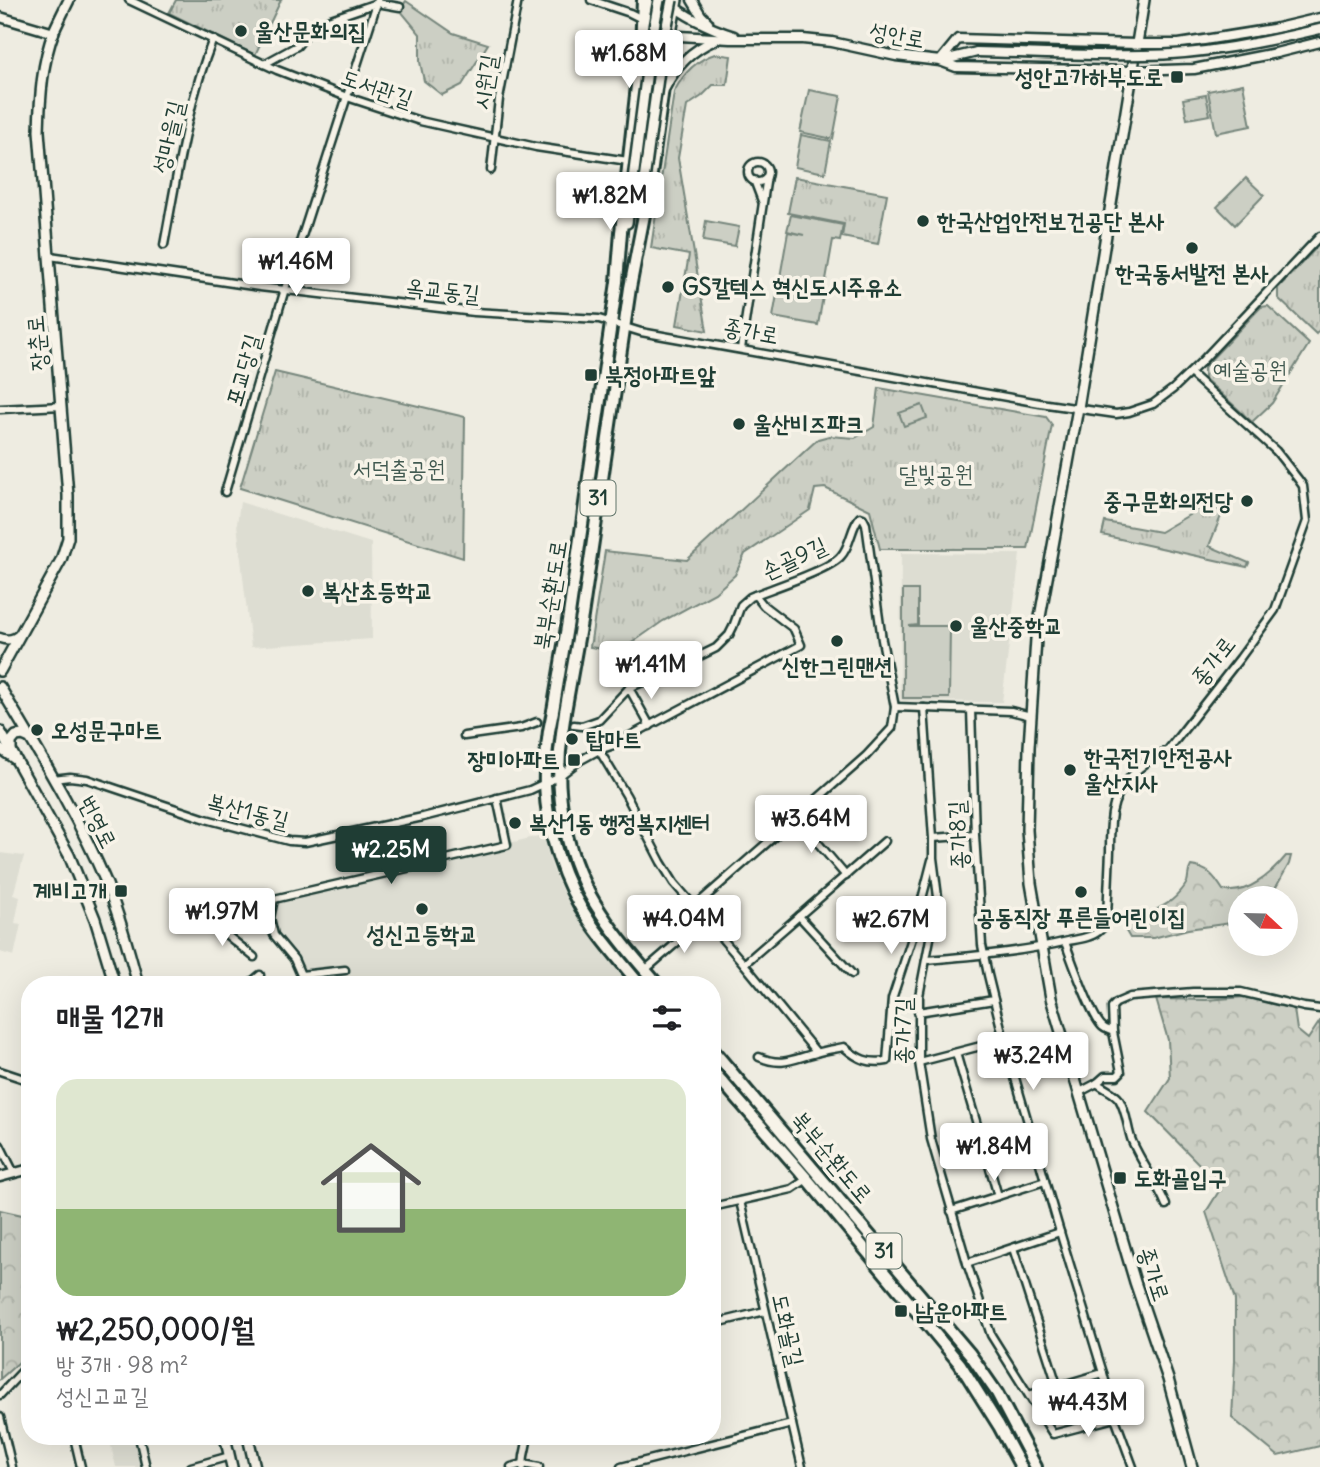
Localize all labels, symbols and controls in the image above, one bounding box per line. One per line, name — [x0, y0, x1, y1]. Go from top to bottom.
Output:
street label: 성안로 — [867, 15, 927, 54]
place label: 울산문화의집 — [255, 16, 366, 45]
marker: 울산문화의집 — [233, 23, 249, 39]
pin: ₩1.68M — [572, 31, 686, 90]
text: ₩1.68M — [591, 38, 667, 67]
street label: 시원길 — [466, 52, 503, 112]
street label: 도서관길 — [337, 62, 417, 113]
place label: 성안고가하부도로 — [1015, 62, 1163, 91]
marker: 성안고가하부도로 — [1169, 69, 1185, 85]
street label: 성마을길 — [145, 98, 190, 176]
pin: ₩1.82M — [553, 173, 667, 232]
text: ₩1.82M — [572, 180, 648, 209]
place label: 한국산업안전보건공단 본사 — [936, 206, 1165, 235]
marker: 한국산업안전보건공단 본사 — [915, 213, 931, 229]
pin: ₩1.46M — [239, 238, 353, 298]
marker: 한국동서발전 본사 — [1184, 240, 1200, 256]
text: ₩1.46M — [258, 246, 334, 275]
place label: 한국동서발전 본사 — [1114, 258, 1269, 287]
street label: 옥교동길 — [405, 271, 481, 308]
place label: GS칼텍스 혁신도시주유소 — [682, 272, 902, 301]
marker: GS칼텍스 혁신도시주유소 — [660, 279, 676, 295]
street label: 종가로 — [721, 311, 781, 350]
street label: 장춘로 — [20, 314, 53, 372]
street label: 포교당길 — [218, 330, 267, 409]
park label: 예술공원 — [1213, 355, 1287, 384]
place label: 북정아파트앞 — [605, 360, 717, 389]
marker: 북정아파트앞 — [583, 367, 599, 383]
place label: 울산비즈파크 — [753, 409, 864, 438]
marker: 울산비즈파크 — [731, 416, 747, 432]
park label: 서덕출공원 — [353, 454, 445, 483]
park label: 달빛공원 — [899, 459, 973, 488]
road number: 31 — [580, 480, 616, 516]
place label: 중구문화의전당 — [1103, 486, 1233, 515]
marker: 중구문화의전당 — [1239, 493, 1255, 509]
street label: 손골9길 — [757, 530, 831, 585]
street label: 북부순환도로 — [526, 538, 573, 652]
place label: 복산초등학교 — [322, 576, 433, 605]
marker: 복산초등학교 — [300, 583, 316, 599]
place label: 울산중학교 — [970, 611, 1063, 640]
marker: 울산중학교 — [948, 618, 964, 634]
street label: 종가로 — [1184, 630, 1241, 691]
marker: 신한그린맨션 — [829, 633, 845, 649]
pin: ₩1.41M — [594, 642, 708, 701]
text: ₩1.41M — [615, 649, 687, 678]
place label: 신한그린맨션 — [781, 651, 893, 680]
place label: 오성문구마트 — [51, 715, 162, 744]
marker: 오성문구마트 — [29, 722, 45, 738]
place label: 탑마트 — [586, 724, 642, 753]
marker: 탑마트 — [564, 731, 580, 747]
place label: 한국전기안전공사 울산지사 — [1083, 742, 1233, 797]
place label: 장미아파트 — [467, 745, 560, 774]
marker: 장미아파트 — [566, 752, 582, 768]
marker: 한국전기안전공사 울산지사 — [1062, 762, 1078, 778]
street label: 복산1동길 — [204, 786, 292, 835]
street label: 번영로 — [73, 790, 124, 853]
pin: ₩3.64M — [754, 796, 868, 855]
street label: 종가8길 — [941, 800, 974, 870]
text: ₩3.64M — [771, 803, 851, 832]
place label: 복산1동 행정복지센터 — [529, 808, 710, 837]
marker: 복산1동 행정복지센터 — [507, 815, 523, 831]
pin: ₩2.25M — [334, 826, 448, 886]
text: ₩2.25M — [352, 834, 431, 863]
place label: 계비고개 — [33, 876, 107, 905]
marker: 계비고개 — [113, 883, 129, 899]
marker: 공동직장 푸른들어린이집 — [1073, 884, 1089, 900]
north arrow — [1228, 886, 1298, 956]
map controls — [1228, 886, 1298, 956]
pin: ₩1.97M — [165, 888, 279, 948]
pin: ₩4.04M — [627, 895, 741, 955]
text: ₩1.97M — [185, 896, 259, 925]
pin: ₩2.67M — [834, 897, 948, 956]
marker: 성신고등학교 — [414, 901, 430, 917]
place label: 공동직장 푸른들어린이집 — [976, 902, 1186, 931]
text: ₩4.04M — [643, 903, 725, 932]
text: ₩2.67M — [852, 904, 930, 933]
place label: 성신고등학교 — [366, 919, 478, 948]
text: 매물 12개 — [56, 998, 164, 1036]
street label: 종가7길 — [888, 998, 917, 1064]
icon: filters — [648, 999, 686, 1037]
pin: ₩3.24M — [976, 1032, 1090, 1092]
text: ₩3.24M — [993, 1040, 1073, 1069]
street label: 북부순환도로 — [786, 1105, 879, 1209]
pin: ₩1.84M — [937, 1124, 1051, 1183]
icon: home — [308, 1125, 434, 1251]
text: ₩1.84M — [956, 1131, 1032, 1160]
place label: 도화골입구 — [1134, 1163, 1227, 1192]
marker: 도화골입구 — [1112, 1170, 1128, 1186]
road number: 31 — [866, 1234, 902, 1268]
street label: 종가로 — [1132, 1243, 1177, 1305]
street label: 도화골길 — [766, 1291, 811, 1369]
place label: 남운아파트 — [915, 1296, 1008, 1325]
marker: 남운아파트 — [893, 1303, 909, 1319]
text: ₩2,250,000/월 — [56, 1310, 255, 1348]
text: 방 3개 · 98 m² — [56, 1350, 188, 1379]
pin: ₩4.43M — [1031, 1380, 1145, 1439]
text: 성신고교길 — [56, 1381, 149, 1410]
text: ₩4.43M — [1048, 1387, 1128, 1416]

